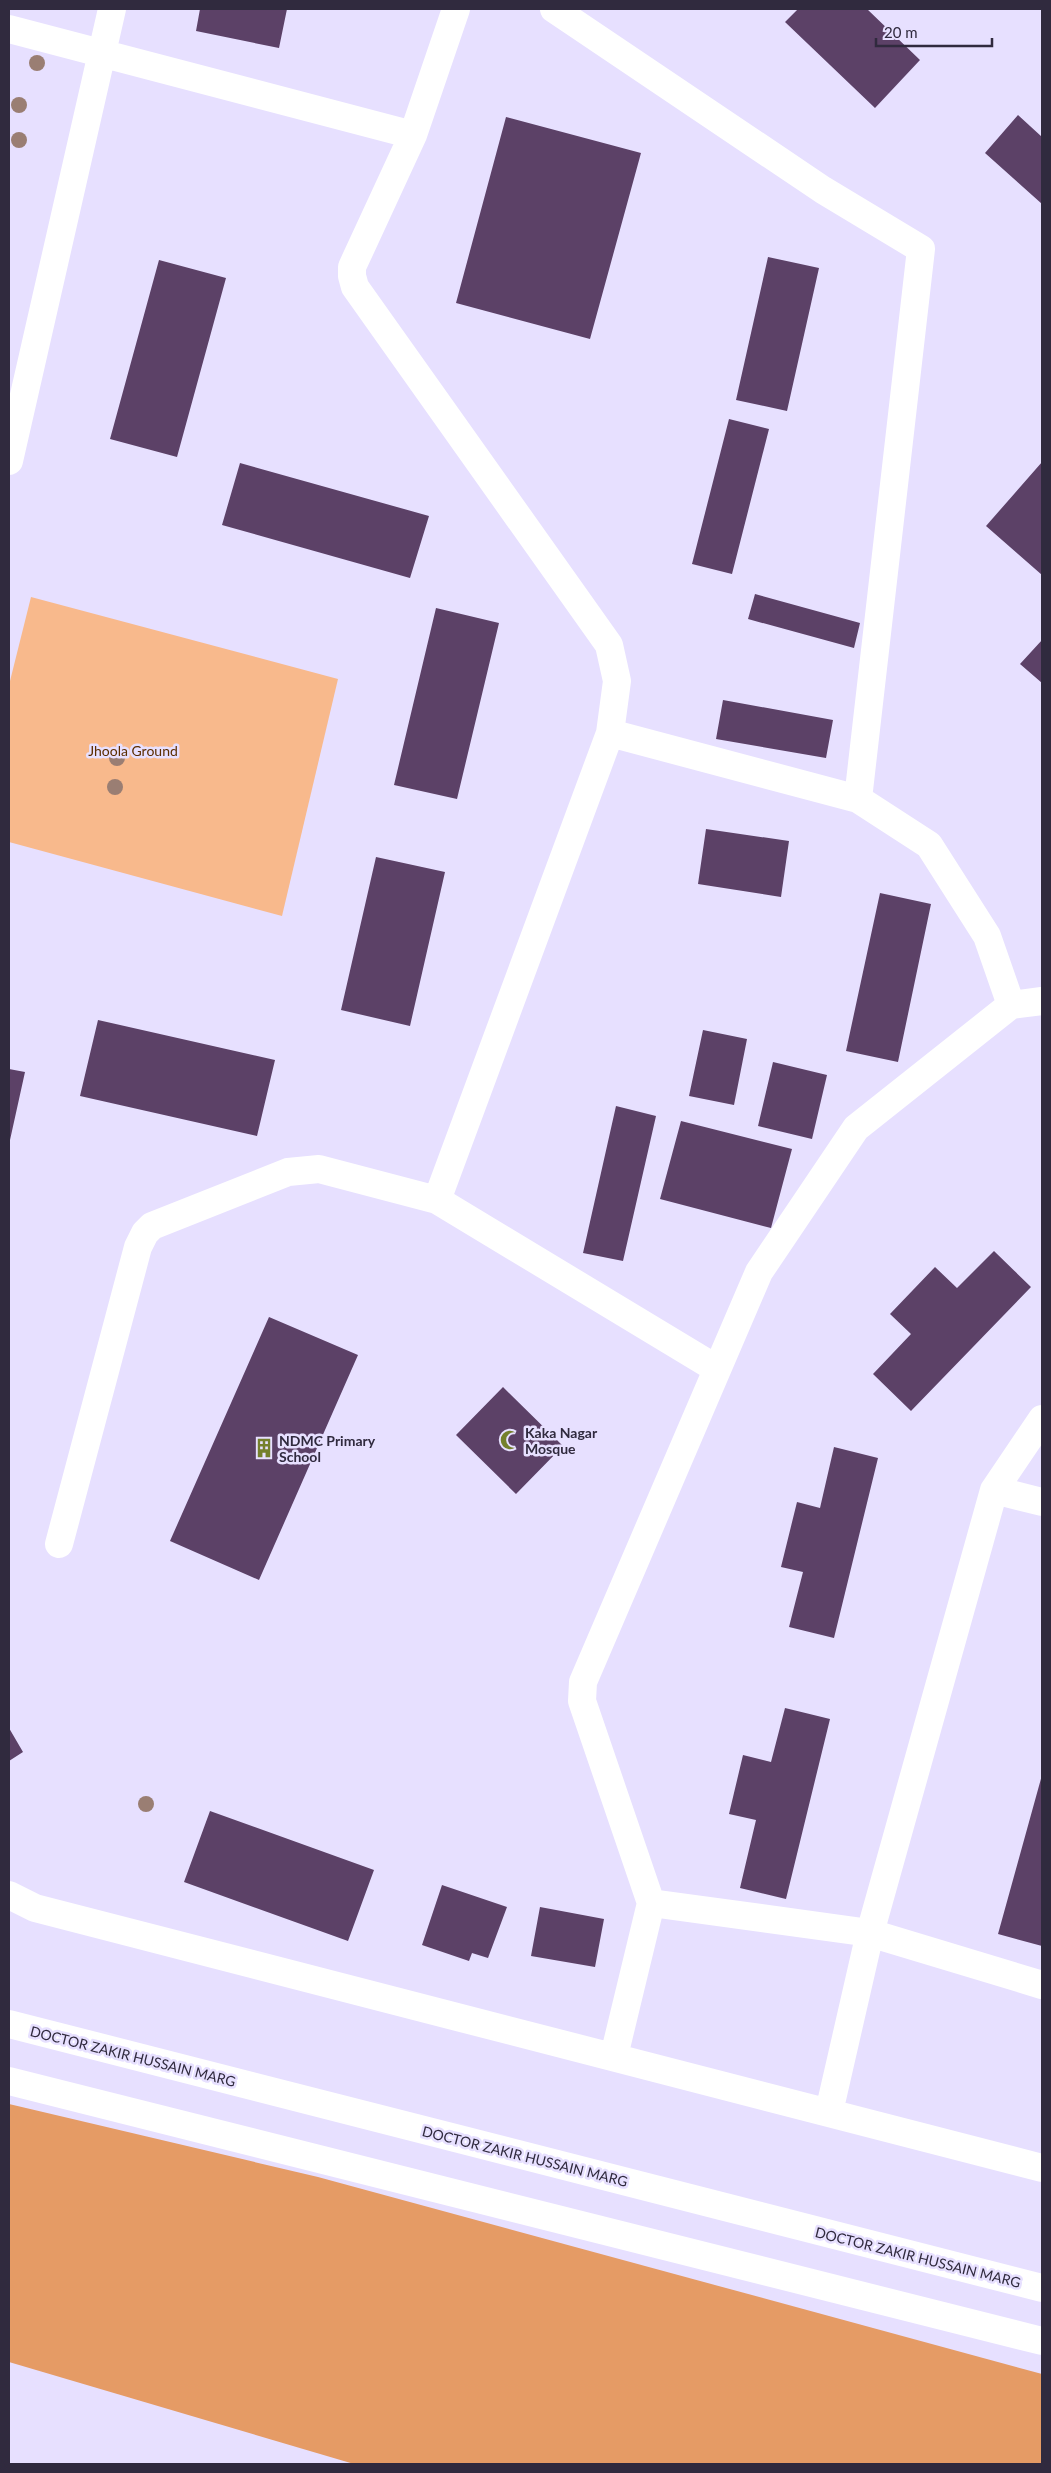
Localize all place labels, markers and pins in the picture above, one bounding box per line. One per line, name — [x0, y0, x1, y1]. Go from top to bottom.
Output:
place label: Kaka Nagar Mosque — [525, 1424, 598, 1457]
mosque icon: Kaka Nagar Mosque — [499, 1429, 521, 1451]
place label: NDMC Primary School — [279, 1432, 376, 1465]
building icon: NDMC Primary School — [253, 1437, 275, 1459]

